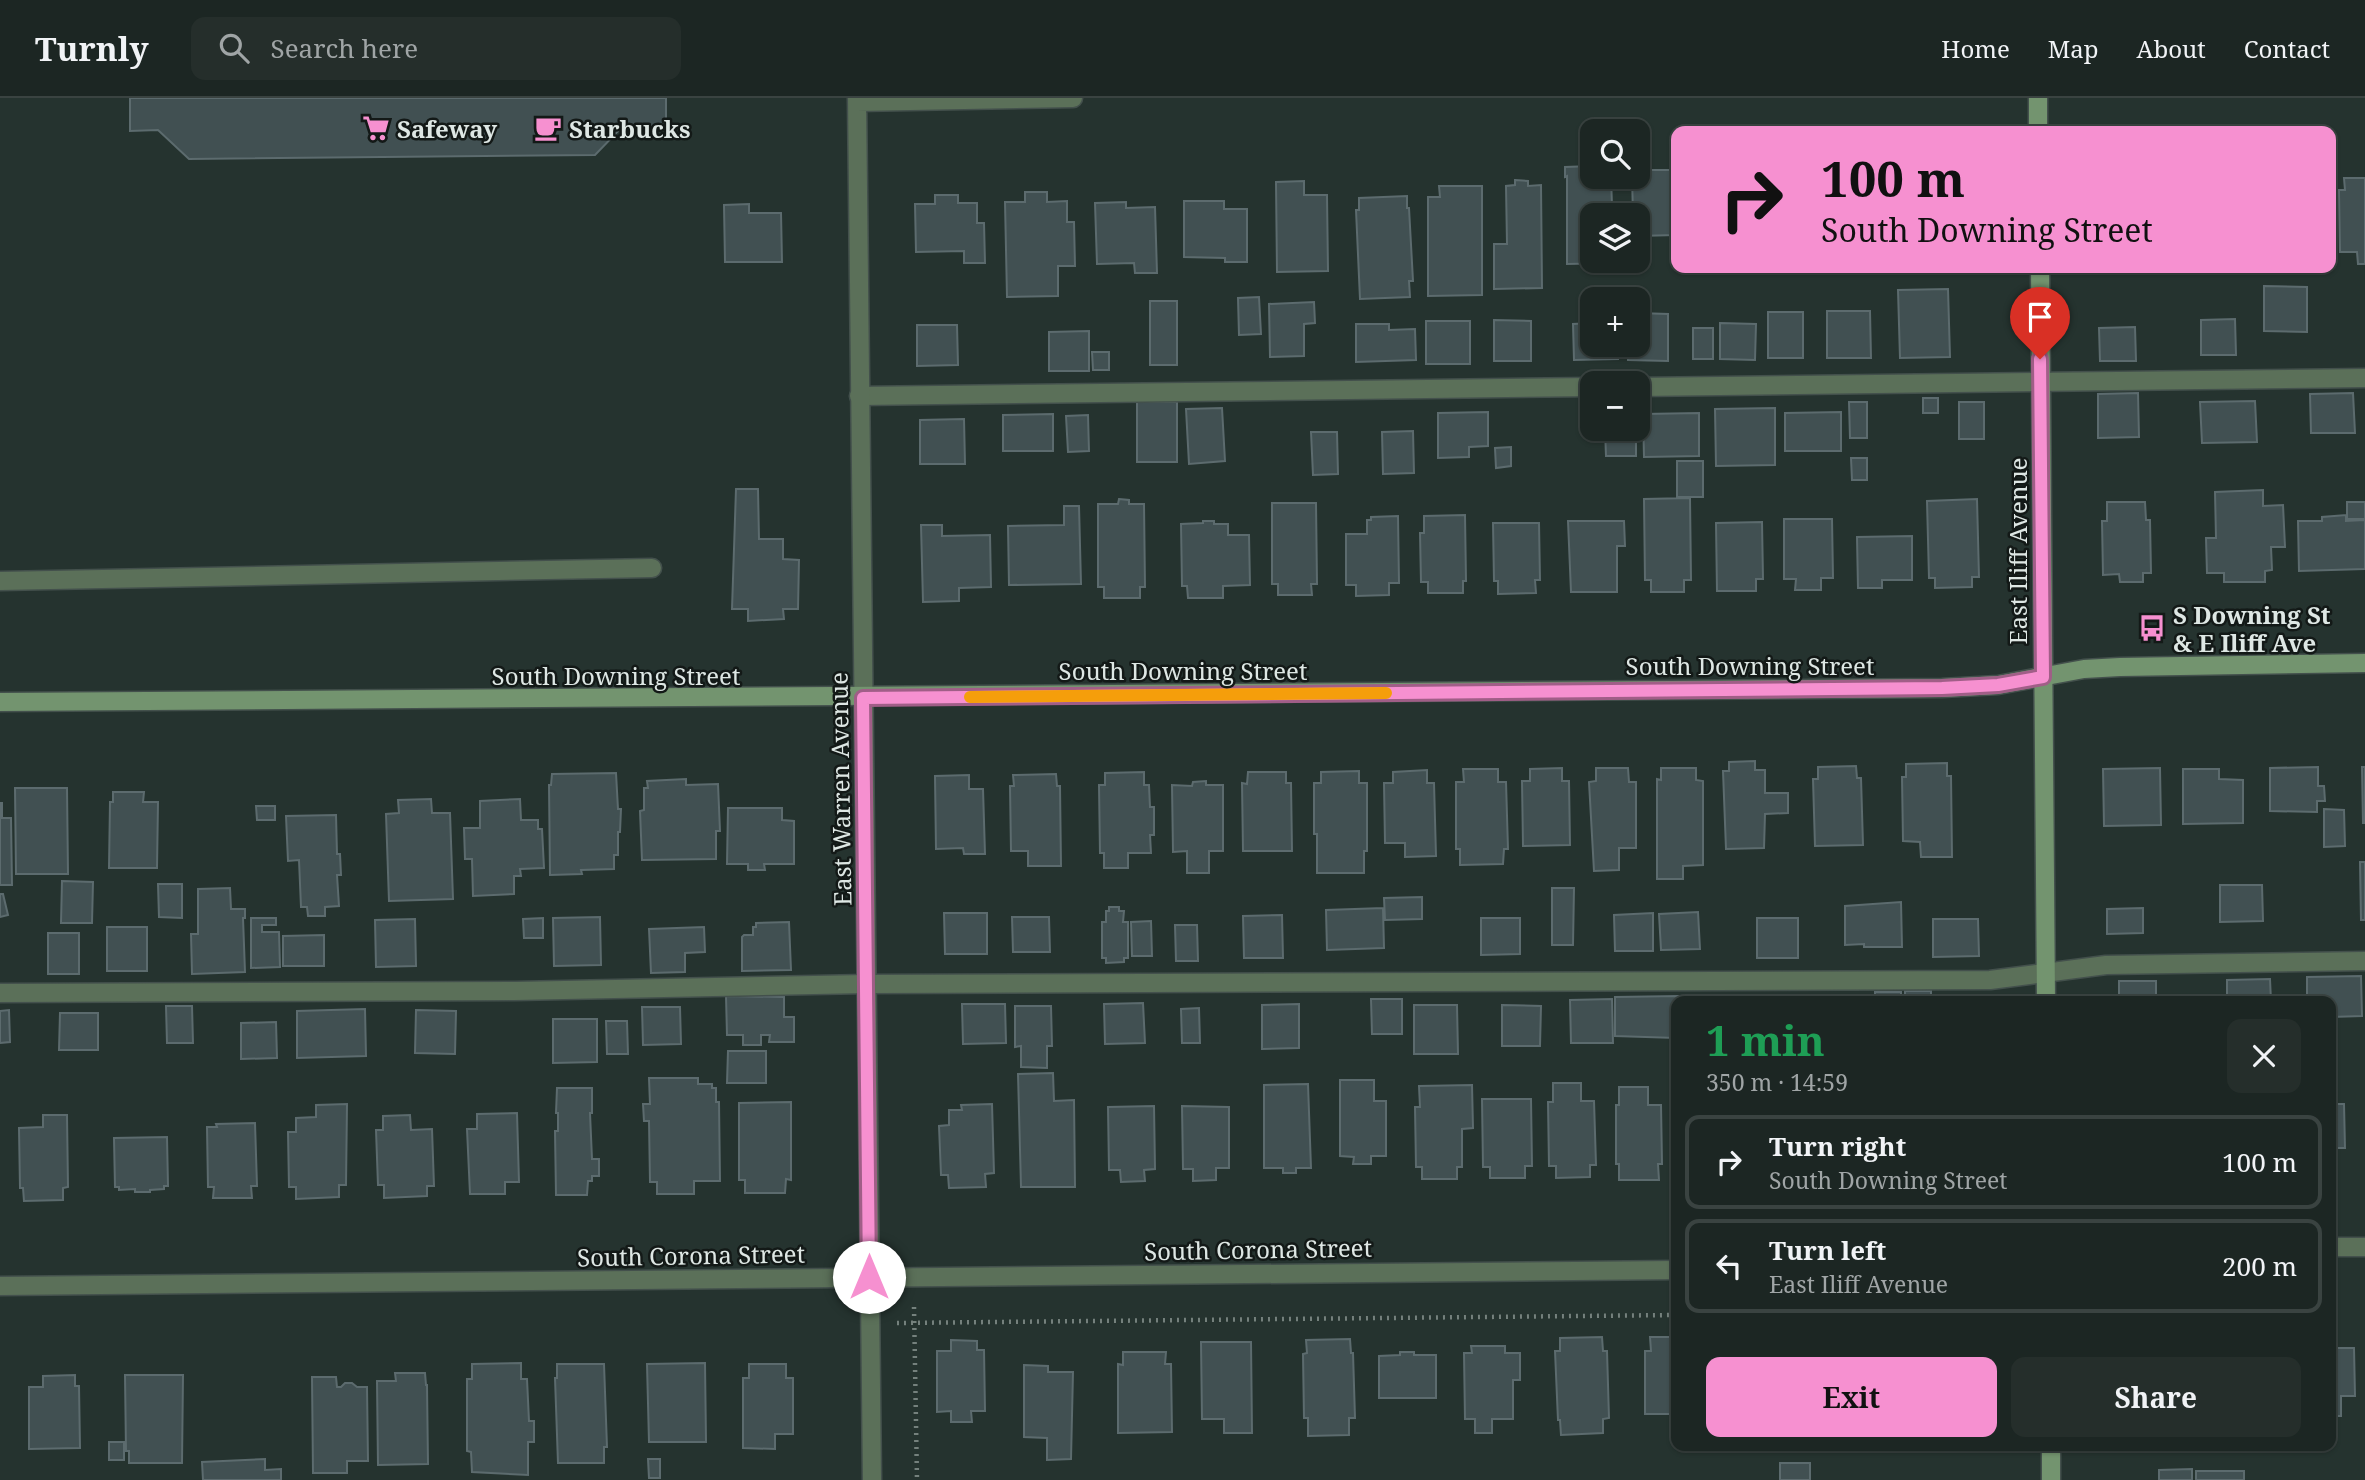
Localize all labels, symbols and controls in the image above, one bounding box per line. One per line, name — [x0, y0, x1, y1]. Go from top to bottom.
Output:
search box — [191, 17, 681, 80]
text: Turnly — [35, 26, 149, 71]
icon: search — [215, 29, 253, 67]
text: Search here — [271, 30, 418, 66]
text: Home — [1941, 32, 2010, 65]
text: Map — [2048, 32, 2099, 65]
text: About — [2137, 32, 2206, 65]
text: Contact — [2244, 32, 2330, 65]
place label: Safeway — [397, 112, 497, 145]
place label: Starbucks — [569, 112, 691, 145]
supermarket icon: Safeway — [361, 113, 391, 143]
cafe icon: Starbucks — [533, 113, 563, 143]
map controls — [1580, 119, 1650, 441]
button: search — [1580, 119, 1650, 189]
text: 100 m — [1821, 145, 1965, 211]
icon: right — [1706, 154, 1797, 245]
button: layers — [1580, 203, 1650, 273]
text: South Downing Street — [1821, 208, 2153, 251]
button: + — [1580, 287, 1650, 357]
pin — [2010, 287, 2070, 359]
icon: arrive — [2021, 298, 2059, 336]
button: − — [1580, 371, 1650, 441]
street label: East Iliff Avenue — [2001, 458, 2034, 644]
place label: S Downing St & E Iliff Ave — [2173, 598, 2331, 659]
bus stop icon: S Downing St & E Iliff Ave — [2137, 613, 2167, 643]
street label: South Downing Street — [1626, 649, 1874, 682]
street label: South Downing Street — [1059, 654, 1307, 687]
street label: South Downing Street — [492, 659, 740, 692]
street label: East Warren Avenue — [821, 672, 859, 906]
text: 1 min — [1706, 1011, 1825, 1068]
button: close — [2227, 1019, 2301, 1093]
text: 350 m · 14:59 — [1706, 1066, 1848, 1098]
text: Turn right — [1769, 1128, 1906, 1164]
icon: right — [1710, 1143, 1748, 1181]
text: 100 m — [2222, 1144, 2297, 1180]
text: South Downing Street — [1769, 1164, 2007, 1196]
street label: South Corona Street — [1144, 1231, 1372, 1267]
text: Turn left — [1769, 1232, 1886, 1268]
street label: South Corona Street — [577, 1237, 805, 1273]
position arrow — [832, 1240, 906, 1314]
icon: left — [1710, 1247, 1748, 1285]
text: 200 m — [2222, 1248, 2297, 1284]
text: East Iliff Avenue — [1769, 1268, 1948, 1300]
button: Exit — [1706, 1357, 1997, 1437]
button: Share — [2011, 1357, 2301, 1437]

